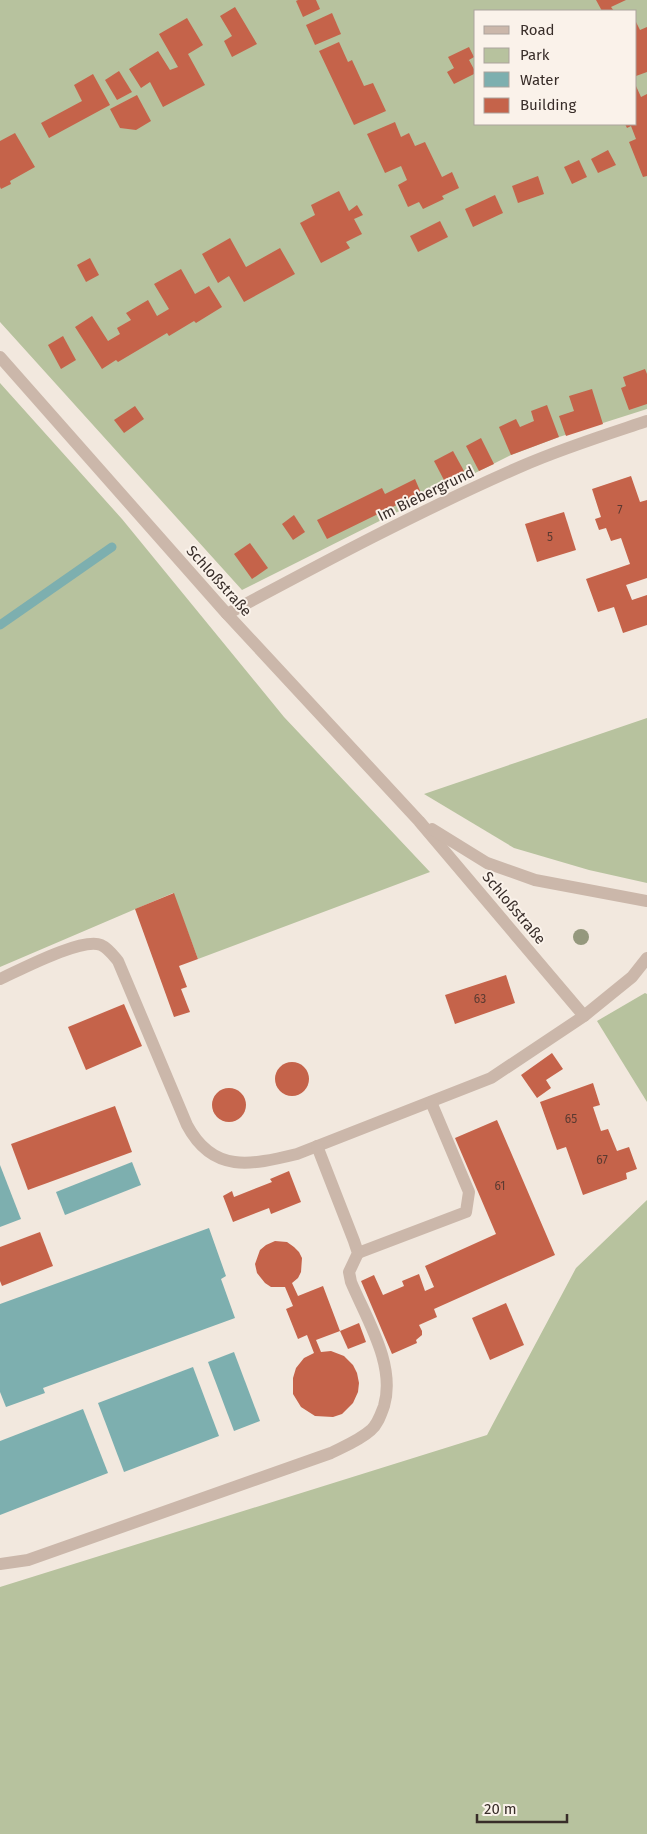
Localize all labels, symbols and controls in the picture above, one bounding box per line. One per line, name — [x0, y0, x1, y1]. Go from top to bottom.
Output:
legend — [474, 10, 637, 125]
text: Road — [520, 21, 555, 39]
text: Park — [520, 46, 550, 64]
text: Water — [520, 71, 559, 89]
text: Building — [520, 96, 576, 114]
street label: Im Biebergrund — [375, 463, 477, 525]
house number: 7 — [617, 503, 623, 517]
house number: 5 — [547, 530, 553, 544]
street label: Schloßstraße — [183, 542, 255, 620]
street label: Schloßstraße — [478, 868, 550, 948]
house number: 63 — [474, 992, 486, 1006]
house number: 65 — [565, 1112, 577, 1126]
house number: 67 — [596, 1153, 608, 1167]
house number: 61 — [494, 1179, 506, 1193]
scale bar — [477, 1792, 567, 1824]
text: 20 m — [484, 1800, 517, 1818]

